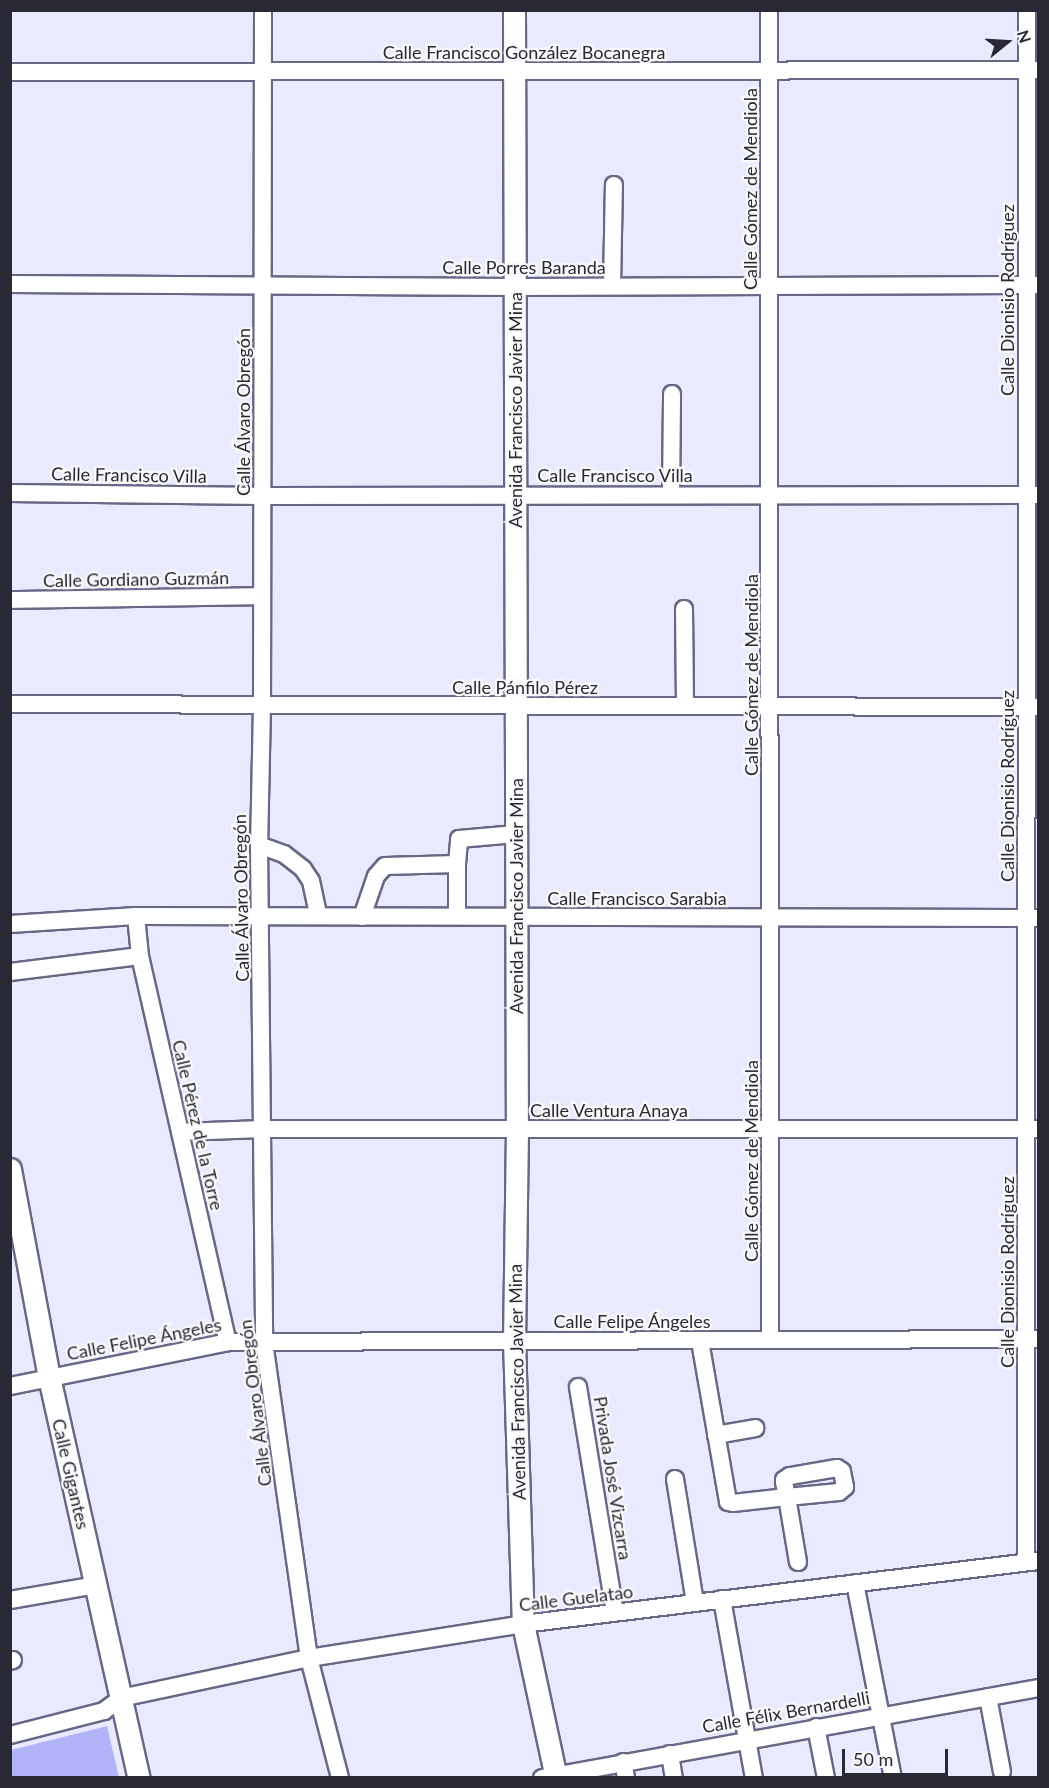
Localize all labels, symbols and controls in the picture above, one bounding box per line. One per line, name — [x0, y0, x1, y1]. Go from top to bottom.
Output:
north arrow — [977, 12, 1037, 72]
text: N — [1014, 27, 1036, 45]
street label: Calle Francisco González Bocanegra — [383, 41, 665, 63]
street label: Calle Gómez de Mendiola — [739, 88, 761, 290]
street label: Calle Dionisio Rodríguez — [996, 204, 1018, 396]
street label: Calle Porres Baranda — [442, 256, 606, 278]
street label: Avenida Francisco Javier Mina — [504, 292, 526, 528]
street label: Calle Álvaro Obregón — [232, 328, 254, 496]
street label: Calle Francisco Villa — [51, 463, 207, 487]
street label: Calle Francisco Villa — [537, 464, 693, 486]
street label: Calle Gordiano Guzmán — [43, 567, 229, 591]
street label: Calle Gómez de Mendiola — [740, 574, 762, 776]
street label: Calle Pánfilo Pérez — [452, 676, 598, 698]
street label: Calle Dionisio Rodríguez — [996, 690, 1018, 882]
street label: Avenida Francisco Javier Mina — [505, 778, 527, 1014]
street label: Calle Álvaro Obregón — [229, 814, 253, 982]
street label: Calle Francisco Sarabia — [547, 887, 727, 909]
street label: Calle Pérez de la Torre — [168, 1037, 228, 1213]
street label: Calle Gómez de Mendiola — [740, 1060, 762, 1262]
street label: Calle Ventura Anaya — [529, 1099, 689, 1121]
street label: Calle Dionisio Rodríguez — [996, 1176, 1018, 1368]
street label: Avenida Francisco Javier Mina — [504, 1263, 530, 1501]
street label: Calle Felipe Ángeles — [553, 1310, 711, 1332]
street label: Calle Felipe Ángeles — [65, 1313, 223, 1365]
street label: Calle Álvaro Obregón — [234, 1318, 276, 1488]
street label: Privada José Vizcarra — [589, 1394, 637, 1562]
street label: Calle Gigantes — [48, 1417, 94, 1531]
street label: Calle Guelatao — [518, 1580, 634, 1616]
street label: Calle Félix Bernardelli — [701, 1687, 871, 1737]
scale bar — [845, 1737, 952, 1775]
text: 50 m — [853, 1748, 893, 1770]

